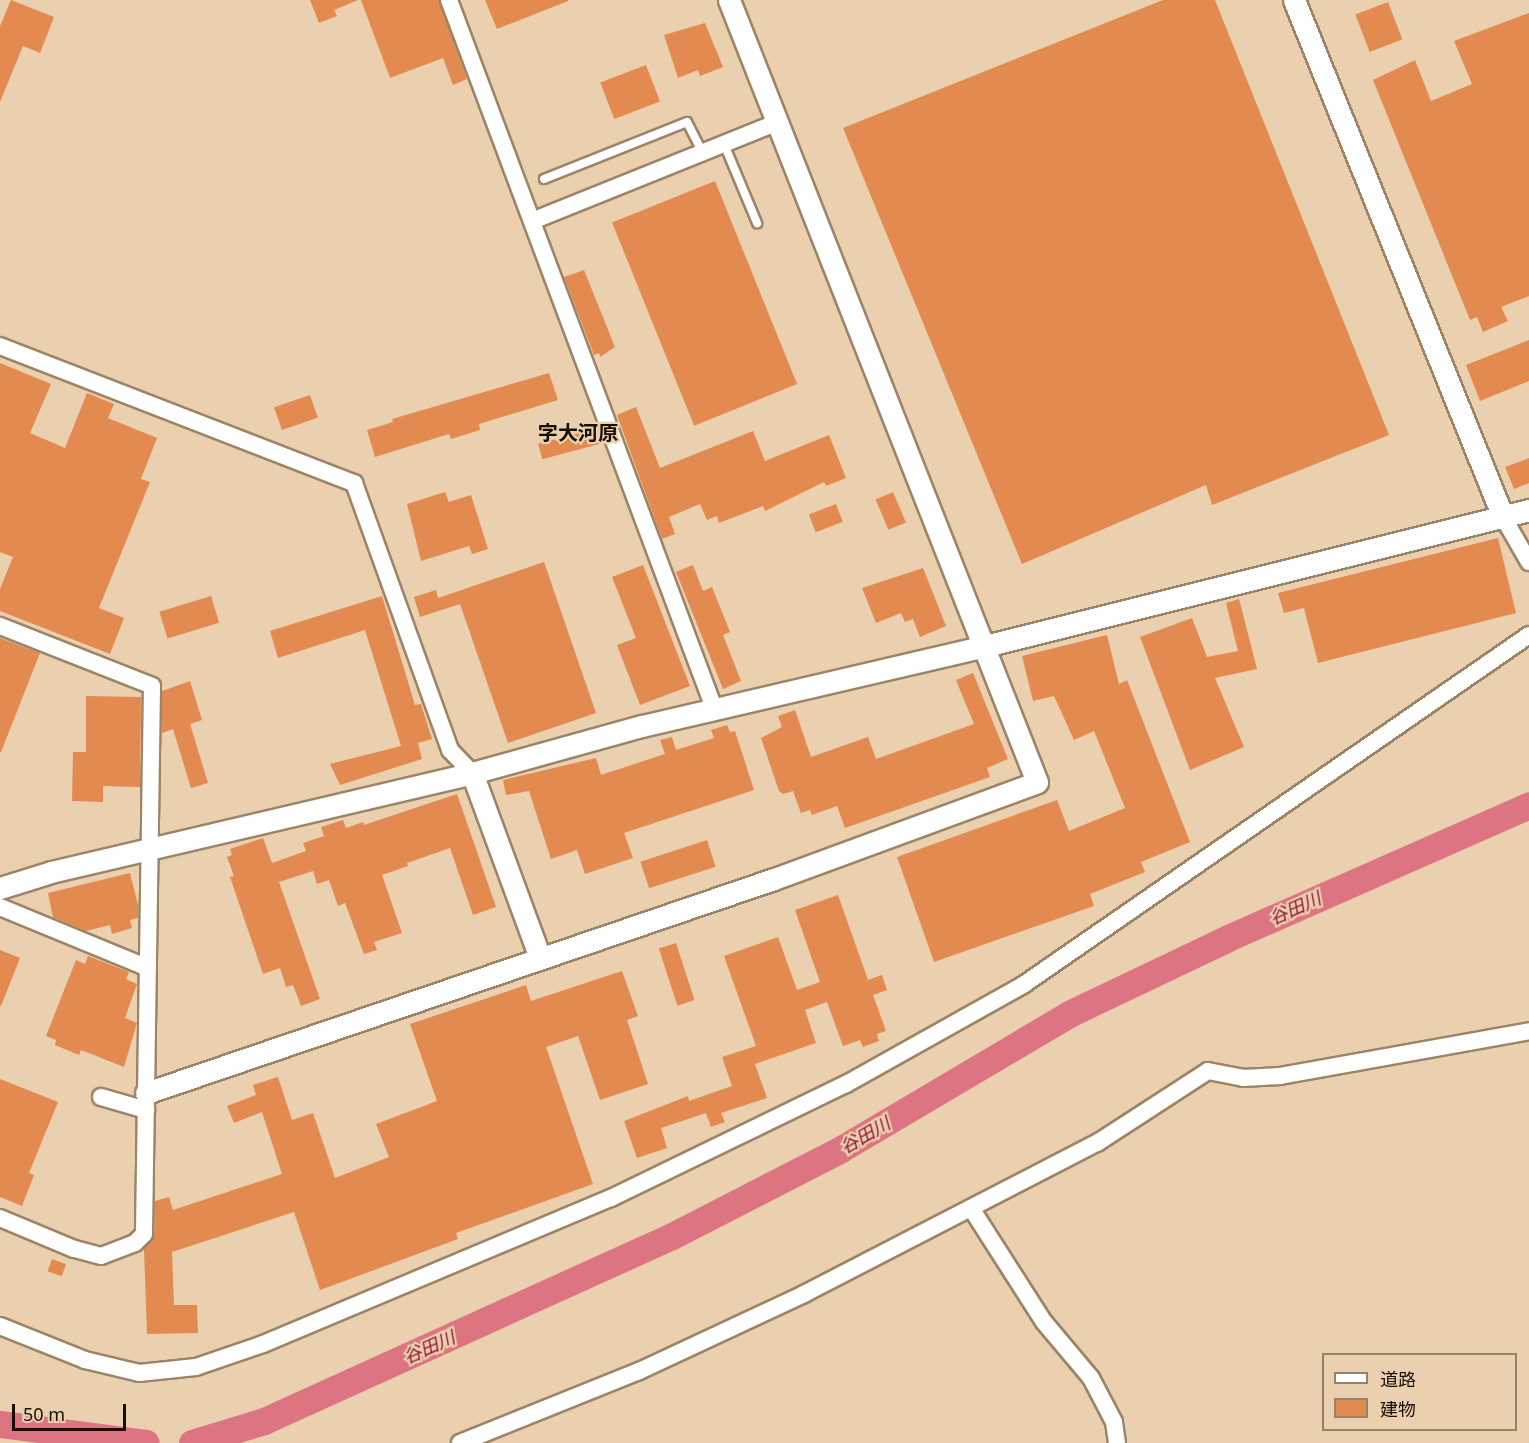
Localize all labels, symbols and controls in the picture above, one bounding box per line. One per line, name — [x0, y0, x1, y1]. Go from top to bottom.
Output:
district label: 字大河原 — [538, 420, 618, 444]
water label: 谷田川 — [1266, 887, 1324, 929]
water label: 谷田川 — [836, 1112, 894, 1158]
water label: 谷田川 — [400, 1326, 458, 1368]
legend — [1322, 1353, 1517, 1431]
text: 道路 — [1380, 1367, 1416, 1391]
scale bar — [15, 1392, 129, 1430]
text: 建物 — [1380, 1397, 1416, 1421]
text: 50 m — [23, 1402, 65, 1426]

